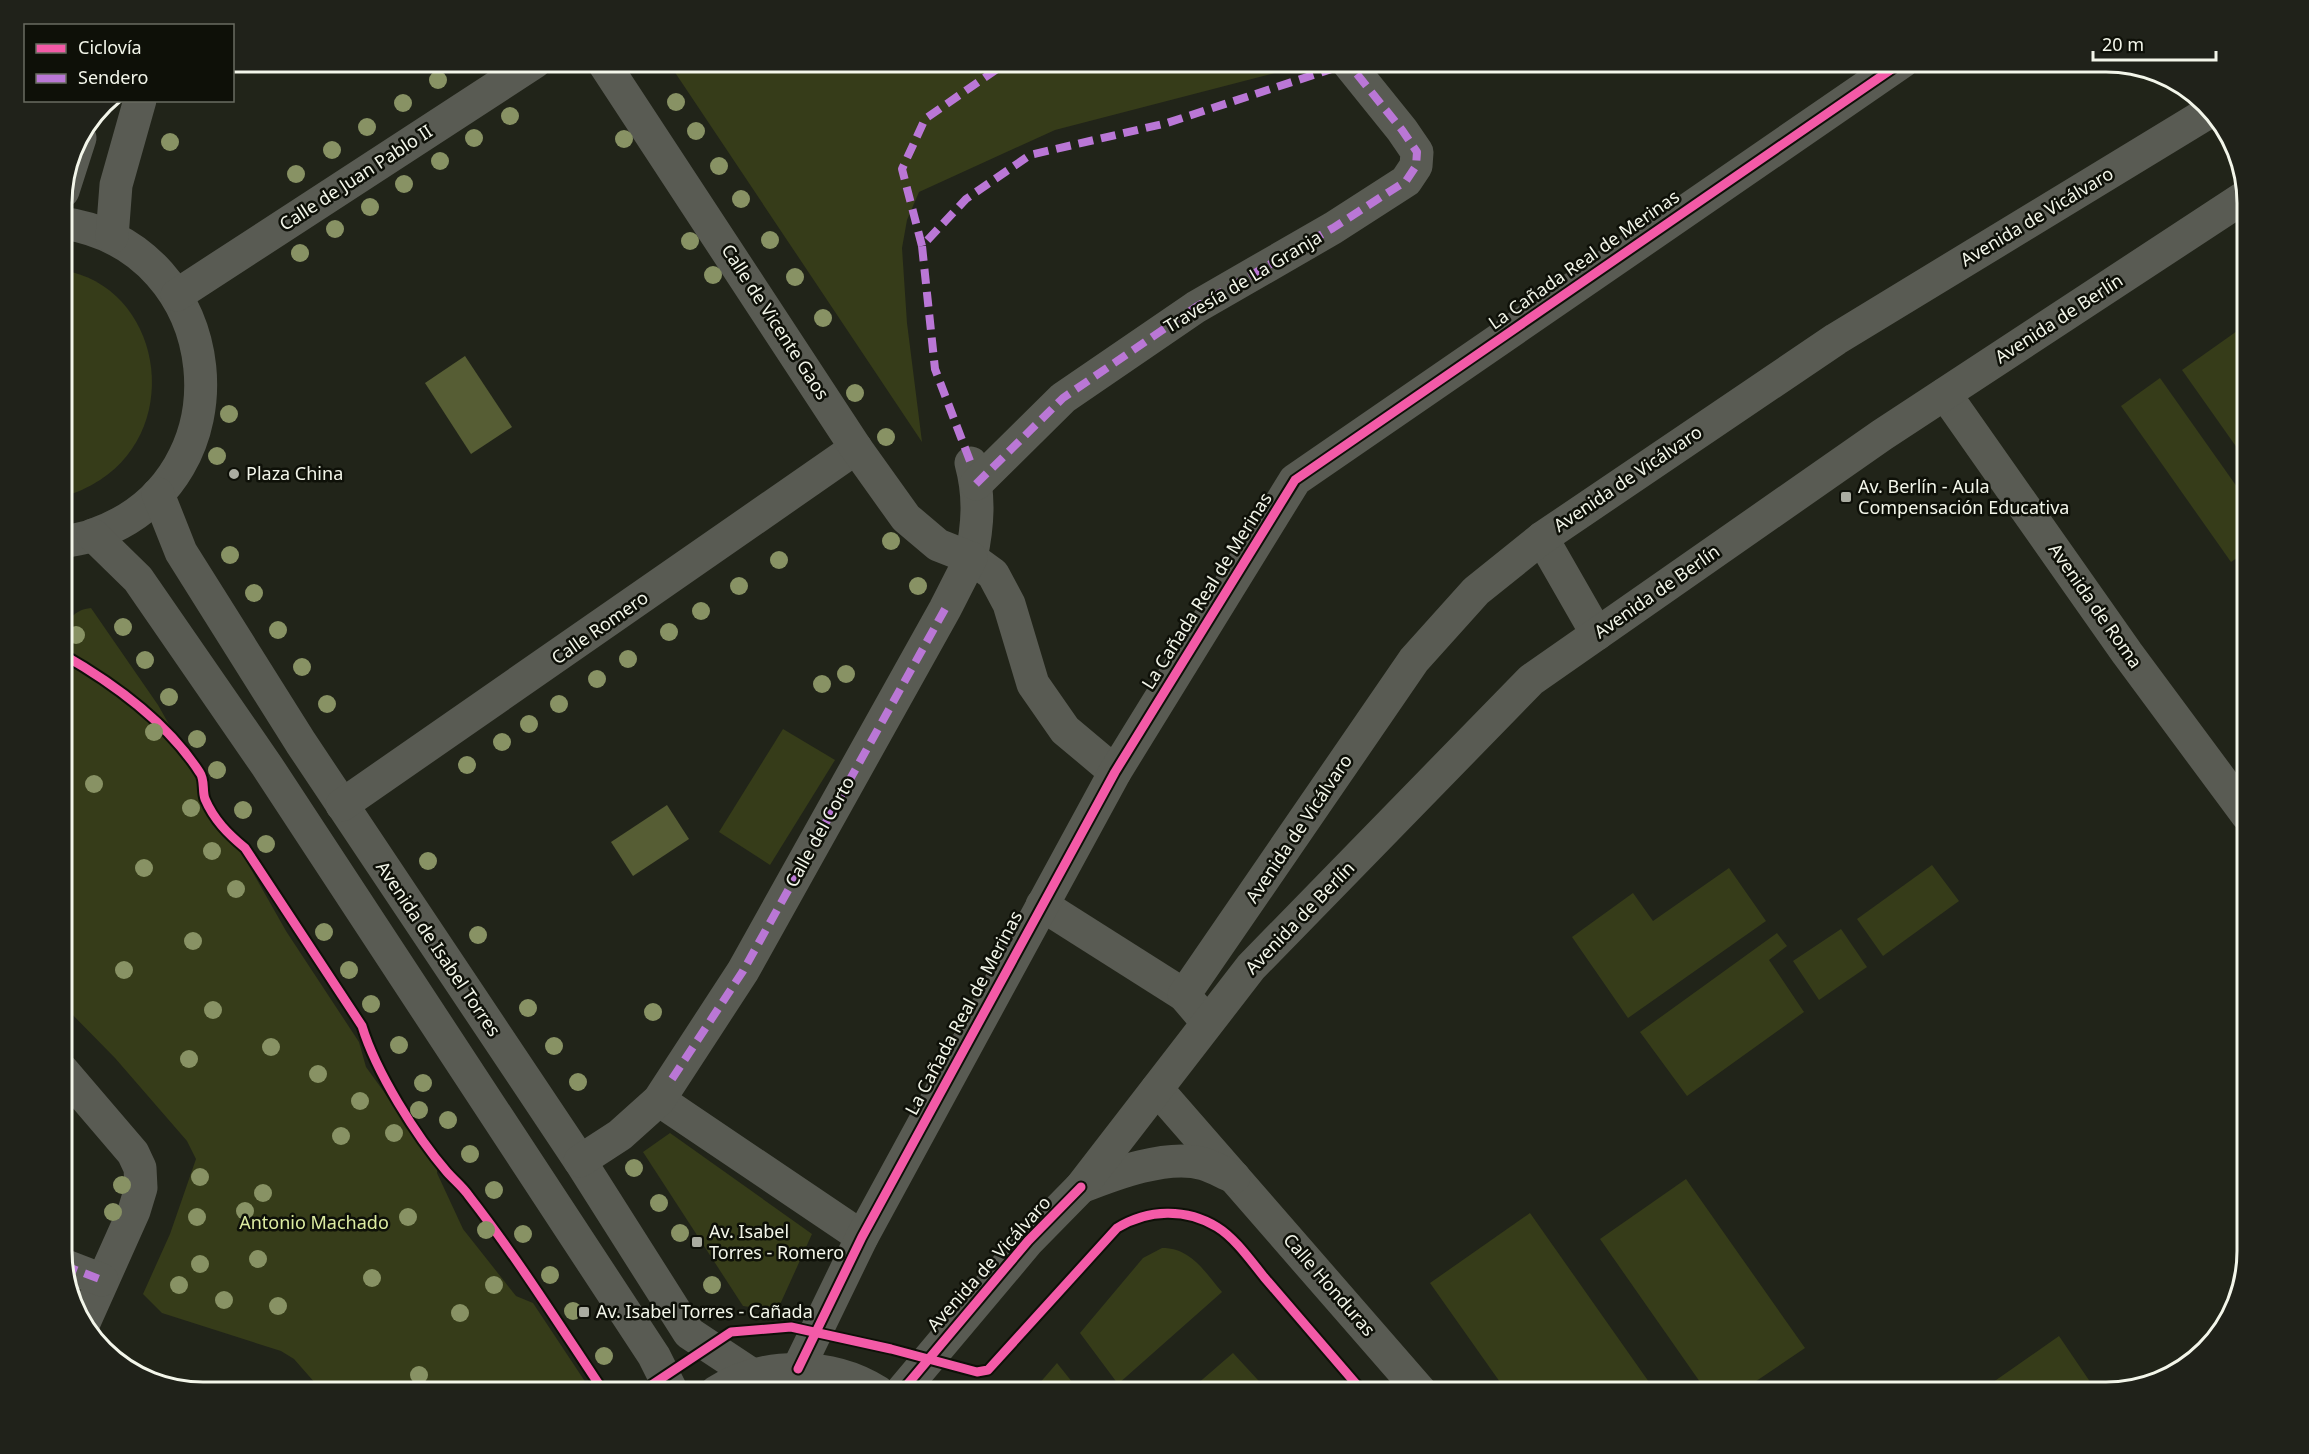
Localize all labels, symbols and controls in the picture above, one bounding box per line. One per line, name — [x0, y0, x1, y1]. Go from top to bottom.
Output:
legend — [24, 24, 234, 102]
scale bar — [2093, 24, 2216, 62]
text: 20 m — [2102, 32, 2144, 56]
text: Ciclovía — [78, 35, 142, 59]
text: Sendero — [78, 65, 148, 89]
street label: Calle de Juan Pablo II — [274, 119, 437, 236]
street label: Avenida de Vicálvaro — [1956, 161, 2117, 271]
street label: La Cañada Real de Merinas — [1483, 184, 1684, 334]
street label: Travesía de La Granja — [1159, 225, 1326, 338]
street label: Calle de Vicente Gaos — [717, 239, 835, 404]
street label: Avenida de Berlín — [1990, 268, 2127, 369]
street label: Avenida de Vicálvaro — [1548, 419, 1706, 537]
place label: Plaza China — [246, 461, 343, 485]
marker: Plaza China — [227, 467, 241, 481]
place label: Av. Berlín - Aula Compensación Educativa — [1858, 474, 2069, 519]
street label: La Cañada Real de Merinas — [1136, 488, 1277, 693]
marker: Av. Berlín - Aula Compensación Educativa — [1839, 490, 1853, 504]
street label: Avenida de Roma — [2044, 538, 2148, 673]
street label: Avenida de Berlín — [1589, 539, 1724, 643]
street label: Calle Romero — [546, 585, 652, 669]
street label: Avenida de Vicálvaro — [1239, 749, 1357, 907]
street label: Calle del Corto — [779, 772, 859, 891]
street label: Avenida de Isabel Torres — [371, 856, 507, 1041]
street label: Avenida de Berlín — [1239, 856, 1359, 979]
street label: La Cañada Real de Merinas — [899, 906, 1027, 1119]
street label: Avenida de Vicálvaro — [921, 1191, 1056, 1336]
park label: Antonio Machado — [239, 1210, 389, 1234]
place label: Av. Isabel Torres - Romero — [709, 1219, 844, 1264]
street label: Calle Honduras — [1278, 1228, 1381, 1341]
marker: Av. Isabel Torres - Romero — [690, 1235, 704, 1249]
place label: Av. Isabel Torres - Cañada — [596, 1299, 813, 1323]
marker: Av. Isabel Torres - Cañada — [577, 1305, 591, 1319]

